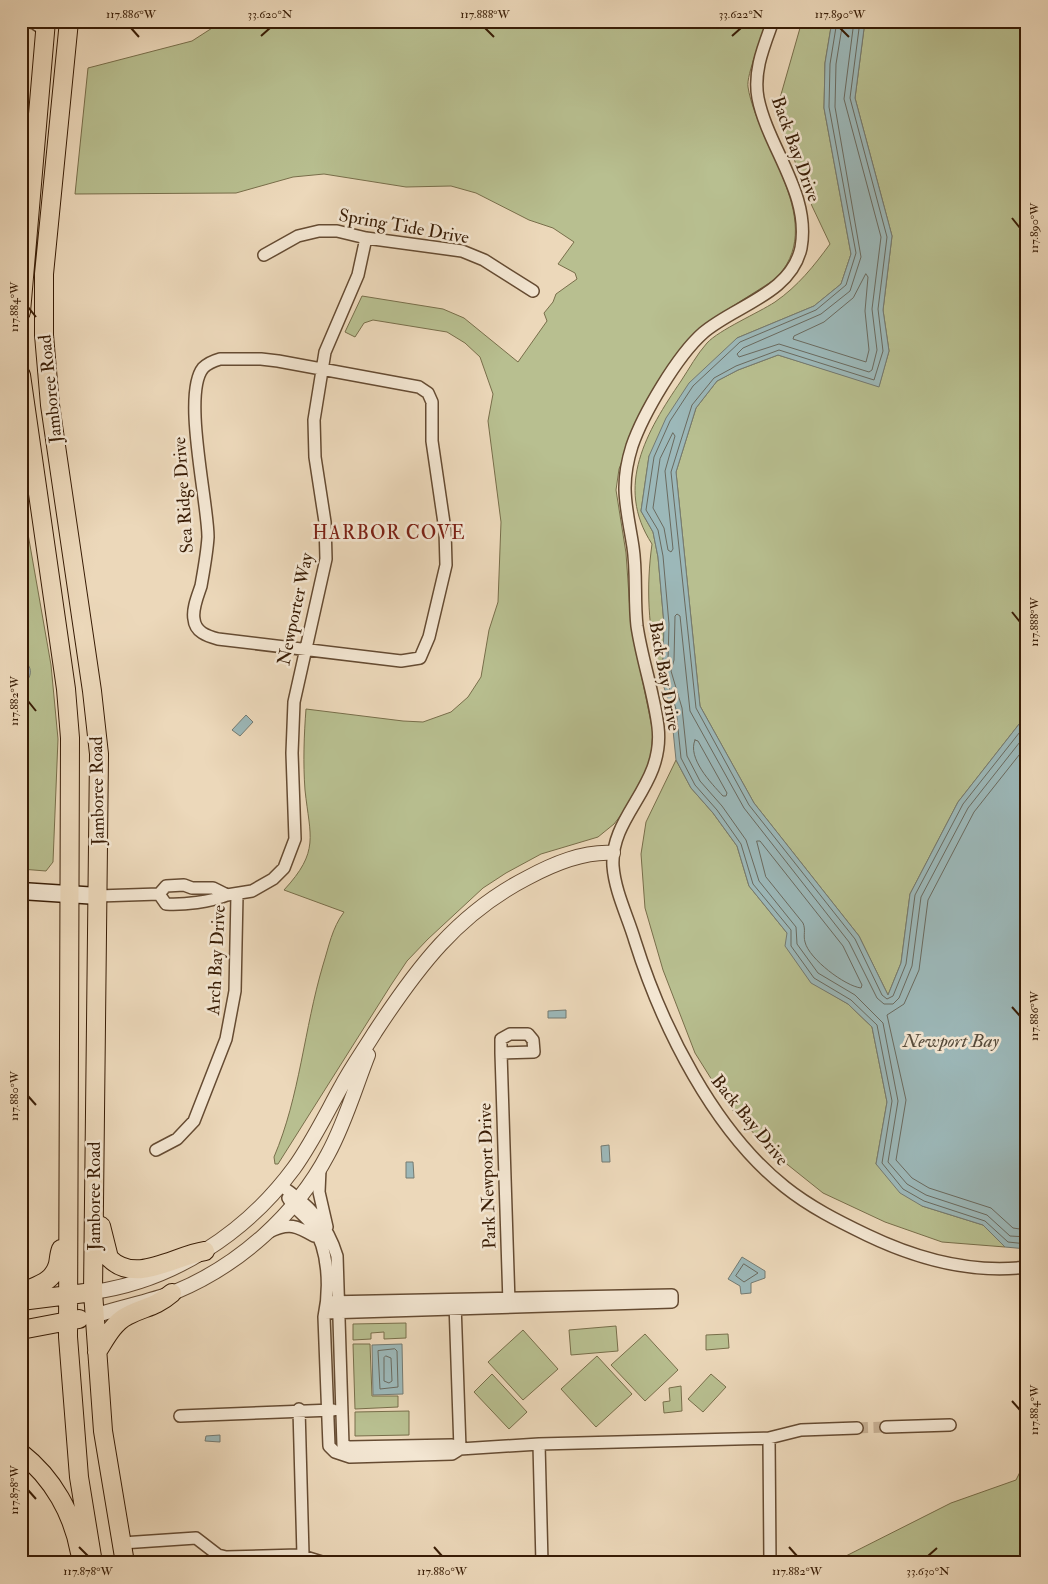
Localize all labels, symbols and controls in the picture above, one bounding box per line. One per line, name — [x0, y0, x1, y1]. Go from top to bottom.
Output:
text: 117.886°W — [106, 7, 157, 22]
text: 33.620°N — [248, 7, 293, 22]
text: 117.888°W — [460, 7, 511, 22]
text: 33.622°N — [719, 7, 764, 22]
text: 117.890°W — [815, 7, 866, 22]
street label: Back Bay Drive — [766, 93, 825, 206]
text: 117.890°W — [1027, 202, 1042, 253]
street label: Spring Tide Drive — [337, 204, 471, 249]
text: 117.884°W — [7, 281, 22, 332]
street label: Jamboree Road — [33, 334, 68, 445]
street label: Sea Ridge Drive — [168, 436, 199, 554]
district label: HARBOR COVE — [312, 521, 466, 545]
street label: Newporter Way — [272, 550, 319, 668]
text: 117.888°W — [1027, 596, 1042, 647]
street label: Back Bay Drive — [644, 620, 686, 733]
text: 117.882°W — [7, 675, 22, 726]
street label: Jamboree Road — [85, 736, 110, 847]
street label: Arch Bay Drive — [202, 904, 231, 1017]
text: 117.886°W — [1027, 990, 1042, 1041]
water label: Newport Bay — [902, 1029, 1000, 1053]
text: 117.880°W — [7, 1070, 22, 1121]
street label: Back Bay Drive — [706, 1070, 794, 1171]
street label: Park Newport Drive — [473, 1102, 502, 1249]
street label: Jamboree Road — [83, 1141, 106, 1251]
text: 117.884°W — [1027, 1384, 1042, 1435]
text: 117.878°W — [7, 1465, 22, 1515]
text: 117.878°W — [63, 1564, 113, 1579]
text: 117.880°W — [417, 1564, 468, 1579]
text: 117.882°W — [772, 1564, 823, 1579]
text: 33.630°N — [906, 1564, 950, 1579]

